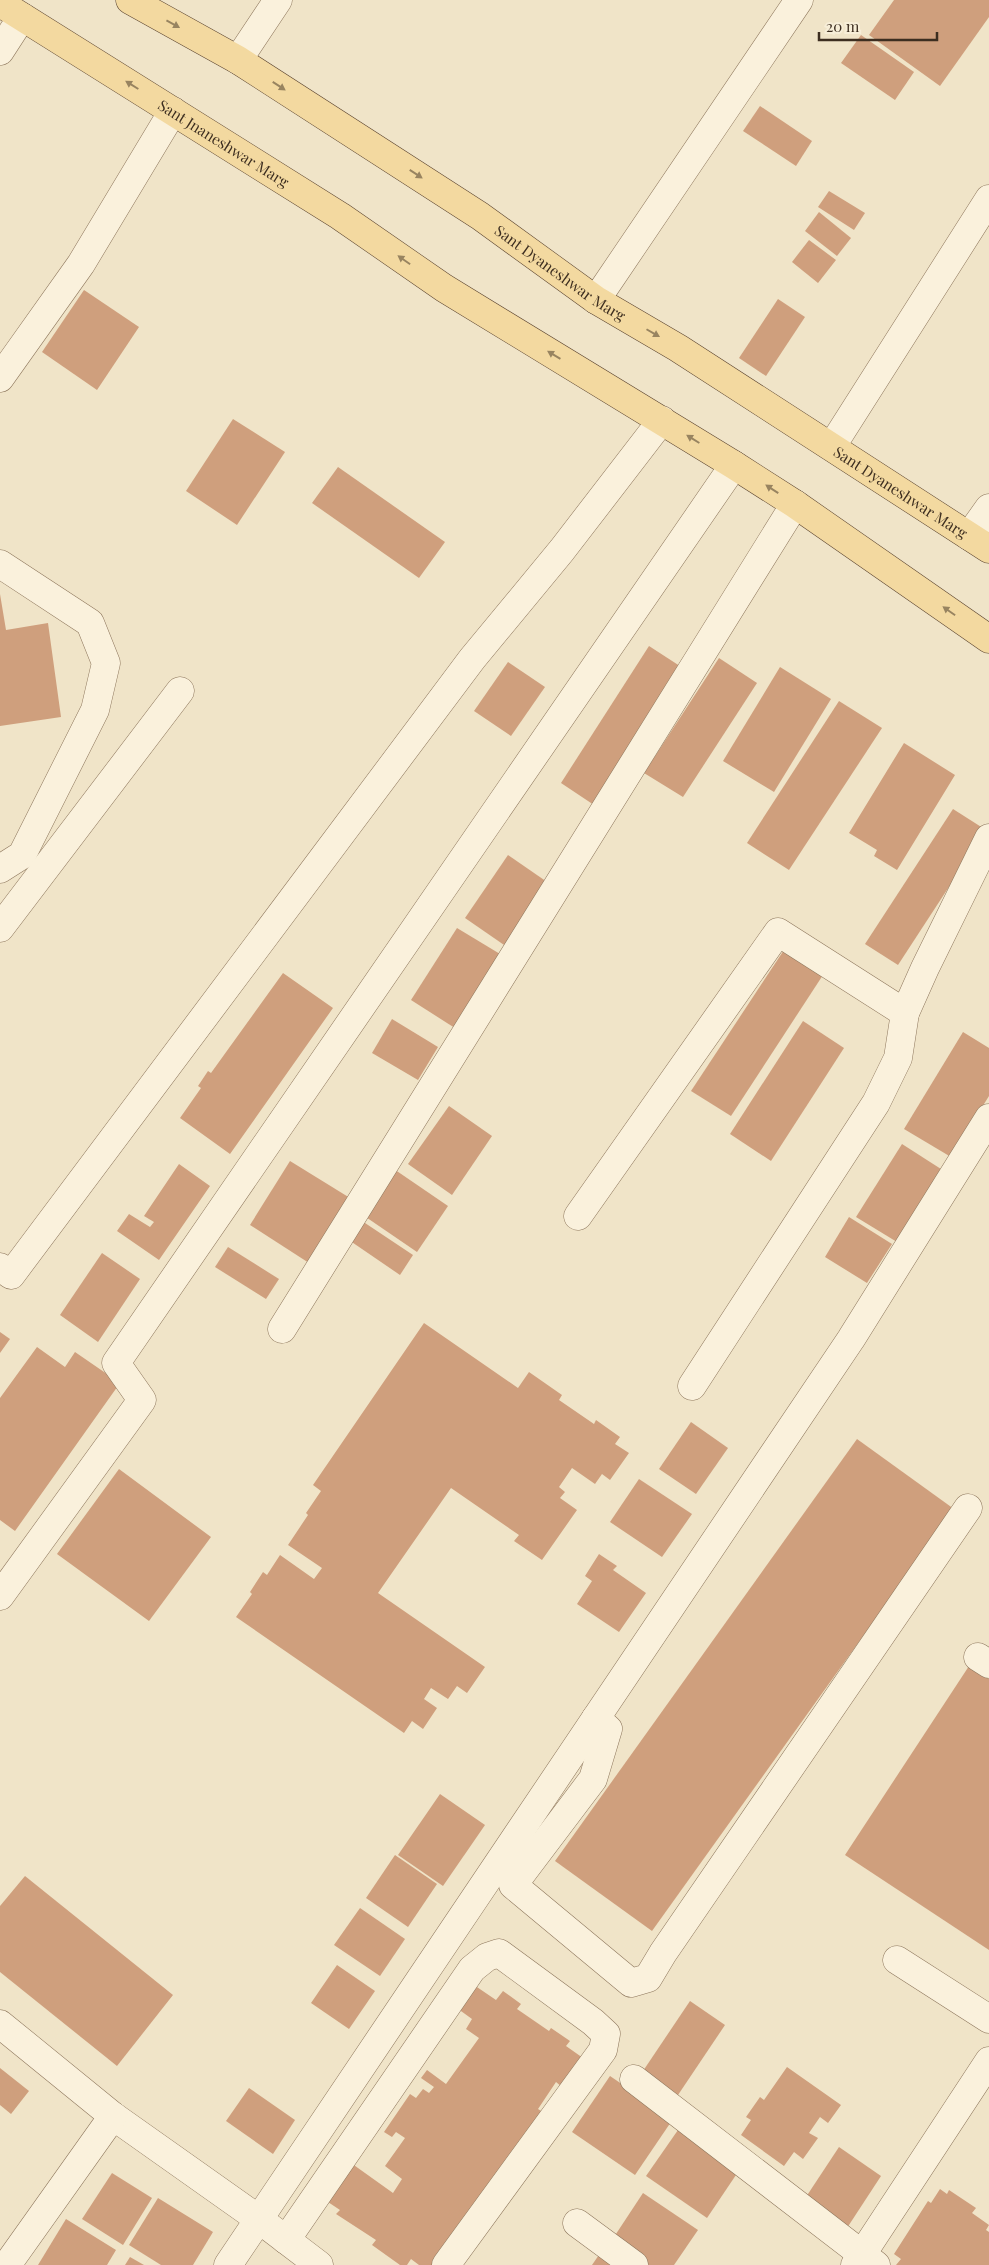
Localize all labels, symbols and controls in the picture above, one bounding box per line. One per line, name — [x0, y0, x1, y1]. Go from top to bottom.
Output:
scale bar — [819, 10, 936, 42]
text: 20 m — [826, 16, 860, 36]
one-way arrow — [166, 19, 179, 28]
one-way arrow — [125, 81, 138, 90]
one-way arrow — [272, 81, 286, 91]
street label: Sant Jnaneshwar Marg — [155, 95, 293, 192]
one-way arrow — [409, 169, 422, 179]
street label: Sant Dyaneshwar Marg — [491, 220, 630, 325]
one-way arrow — [397, 255, 410, 265]
one-way arrow — [646, 329, 659, 338]
one-way arrow — [547, 350, 560, 359]
one-way arrow — [686, 435, 699, 444]
street label: Sant Dyaneshwar Marg — [830, 441, 972, 543]
one-way arrow — [765, 484, 778, 494]
one-way arrow — [942, 606, 956, 616]

